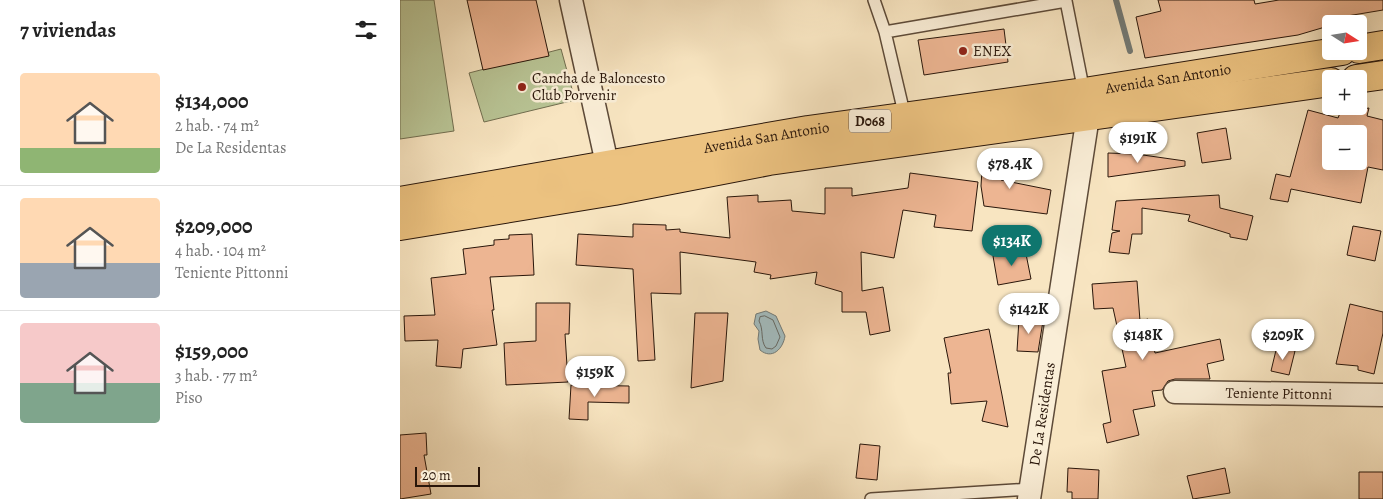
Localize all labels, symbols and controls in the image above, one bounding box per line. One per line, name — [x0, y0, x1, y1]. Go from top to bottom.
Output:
north arrow — [1322, 15, 1368, 60]
map controls — [1322, 15, 1367, 170]
text: 7 viviendas — [20, 16, 116, 44]
icon: filters — [352, 16, 380, 44]
place label: ENEX — [973, 41, 1012, 61]
marker: ENEX — [957, 45, 969, 57]
street label: Avenida San Antonio — [1103, 59, 1233, 99]
place label: Cancha de Baloncesto Club Porvenir — [532, 68, 665, 105]
button: + — [1322, 70, 1367, 115]
marker: Cancha de Baloncesto Club Porvenir — [516, 81, 528, 93]
text: $134,000 — [175, 87, 249, 115]
icon: home — [60, 93, 120, 153]
road number: D068 — [849, 110, 891, 132]
text: 2 hab. · 74 m² — [175, 115, 259, 137]
street label: Avenida San Antonio — [701, 117, 831, 158]
pin: $191K — [1103, 121, 1173, 164]
button: − — [1322, 125, 1367, 170]
text: $191K — [1120, 127, 1156, 149]
text: De La Residentas — [175, 137, 286, 159]
pin: $78.4K — [969, 148, 1051, 190]
text: $78.4K — [988, 153, 1032, 175]
text: $209,000 — [175, 212, 253, 240]
icon: home — [60, 218, 120, 278]
pin: $134K — [977, 224, 1047, 267]
text: $134K — [993, 230, 1031, 252]
text: 4 hab. · 104 m² — [175, 240, 266, 262]
text: Teniente Pittonni — [175, 262, 289, 284]
pin: $142K — [994, 292, 1064, 335]
text: $142K — [1010, 298, 1048, 320]
pin: $148K — [1108, 318, 1178, 361]
pin: $209K — [1248, 318, 1318, 361]
text: $148K — [1124, 324, 1162, 346]
text: $209K — [1262, 324, 1304, 346]
text: $159,000 — [175, 337, 248, 365]
icon: home — [60, 343, 120, 403]
pin: $159K — [560, 356, 630, 398]
text: $159K — [576, 361, 614, 383]
street label: De La Residentas — [1024, 361, 1060, 467]
text: 3 hab. · 77 m² — [175, 365, 258, 387]
street label: Teniente Pittonni — [1226, 383, 1332, 404]
text: Piso — [175, 387, 203, 409]
scale bar — [415, 464, 480, 487]
text: 20 m — [422, 466, 451, 485]

